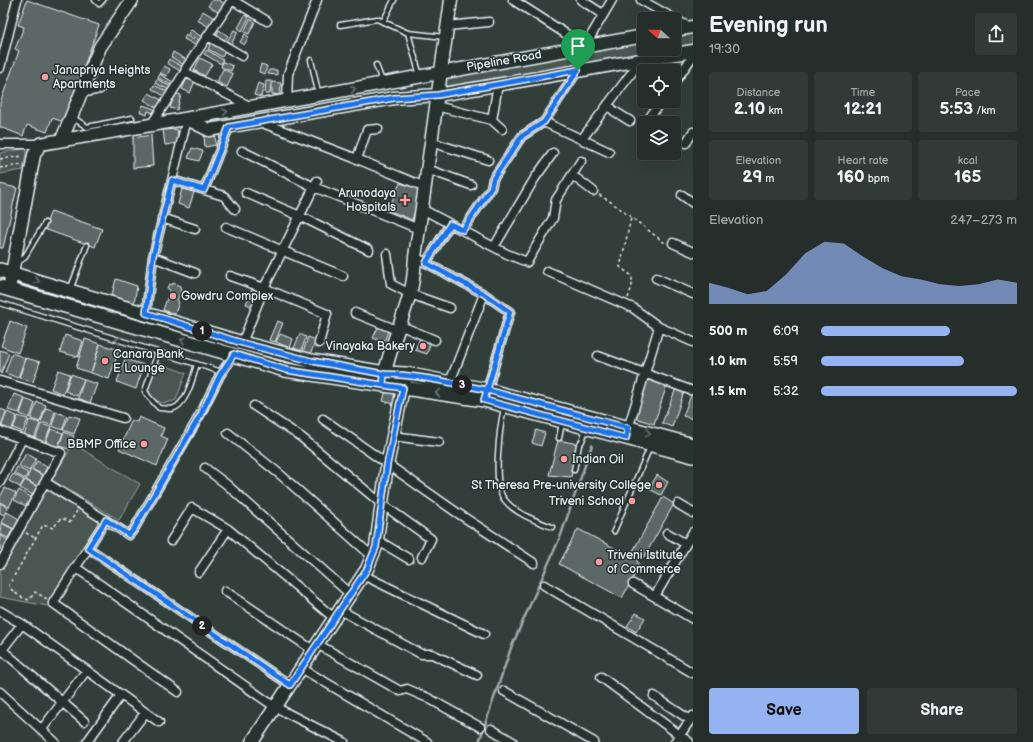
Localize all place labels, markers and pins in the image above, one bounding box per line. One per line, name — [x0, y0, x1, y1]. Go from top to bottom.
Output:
pin — [561, 29, 595, 70]
place label: Janapriya Heights Apartments — [53, 63, 150, 92]
marker: Janapriya Heights Apartments — [40, 72, 50, 82]
place label: Arunodaya Hospitals — [339, 186, 396, 215]
marker: Arunodaya Hospitals — [399, 194, 411, 206]
place label: Gowdru Complex — [181, 289, 274, 304]
marker: Gowdru Complex — [168, 291, 178, 301]
pin: 1 — [192, 321, 212, 341]
place label: Vinayaka Bakery — [325, 339, 416, 354]
marker: Vinayaka Bakery — [418, 341, 428, 351]
place label: Canara Bank E Lounge — [113, 347, 184, 376]
marker: Canara Bank E Lounge — [100, 356, 110, 366]
pin: 3 — [452, 375, 472, 395]
place label: BBMP Office — [67, 437, 136, 452]
marker: BBMP Office — [139, 439, 149, 449]
place label: Indian Oil — [572, 452, 624, 467]
marker: Indian Oil — [559, 454, 569, 464]
place label: St Theresa Pre-university College — [471, 478, 651, 493]
marker: St Theresa Pre-university College — [654, 480, 664, 490]
place label: Triveni School — [549, 494, 624, 509]
marker: Triveni School — [627, 496, 637, 506]
place label: Triveni Istitute of Commerce — [607, 548, 683, 577]
marker: Triveni Istitute of Commerce — [594, 557, 604, 567]
pin: 2 — [192, 616, 212, 636]

